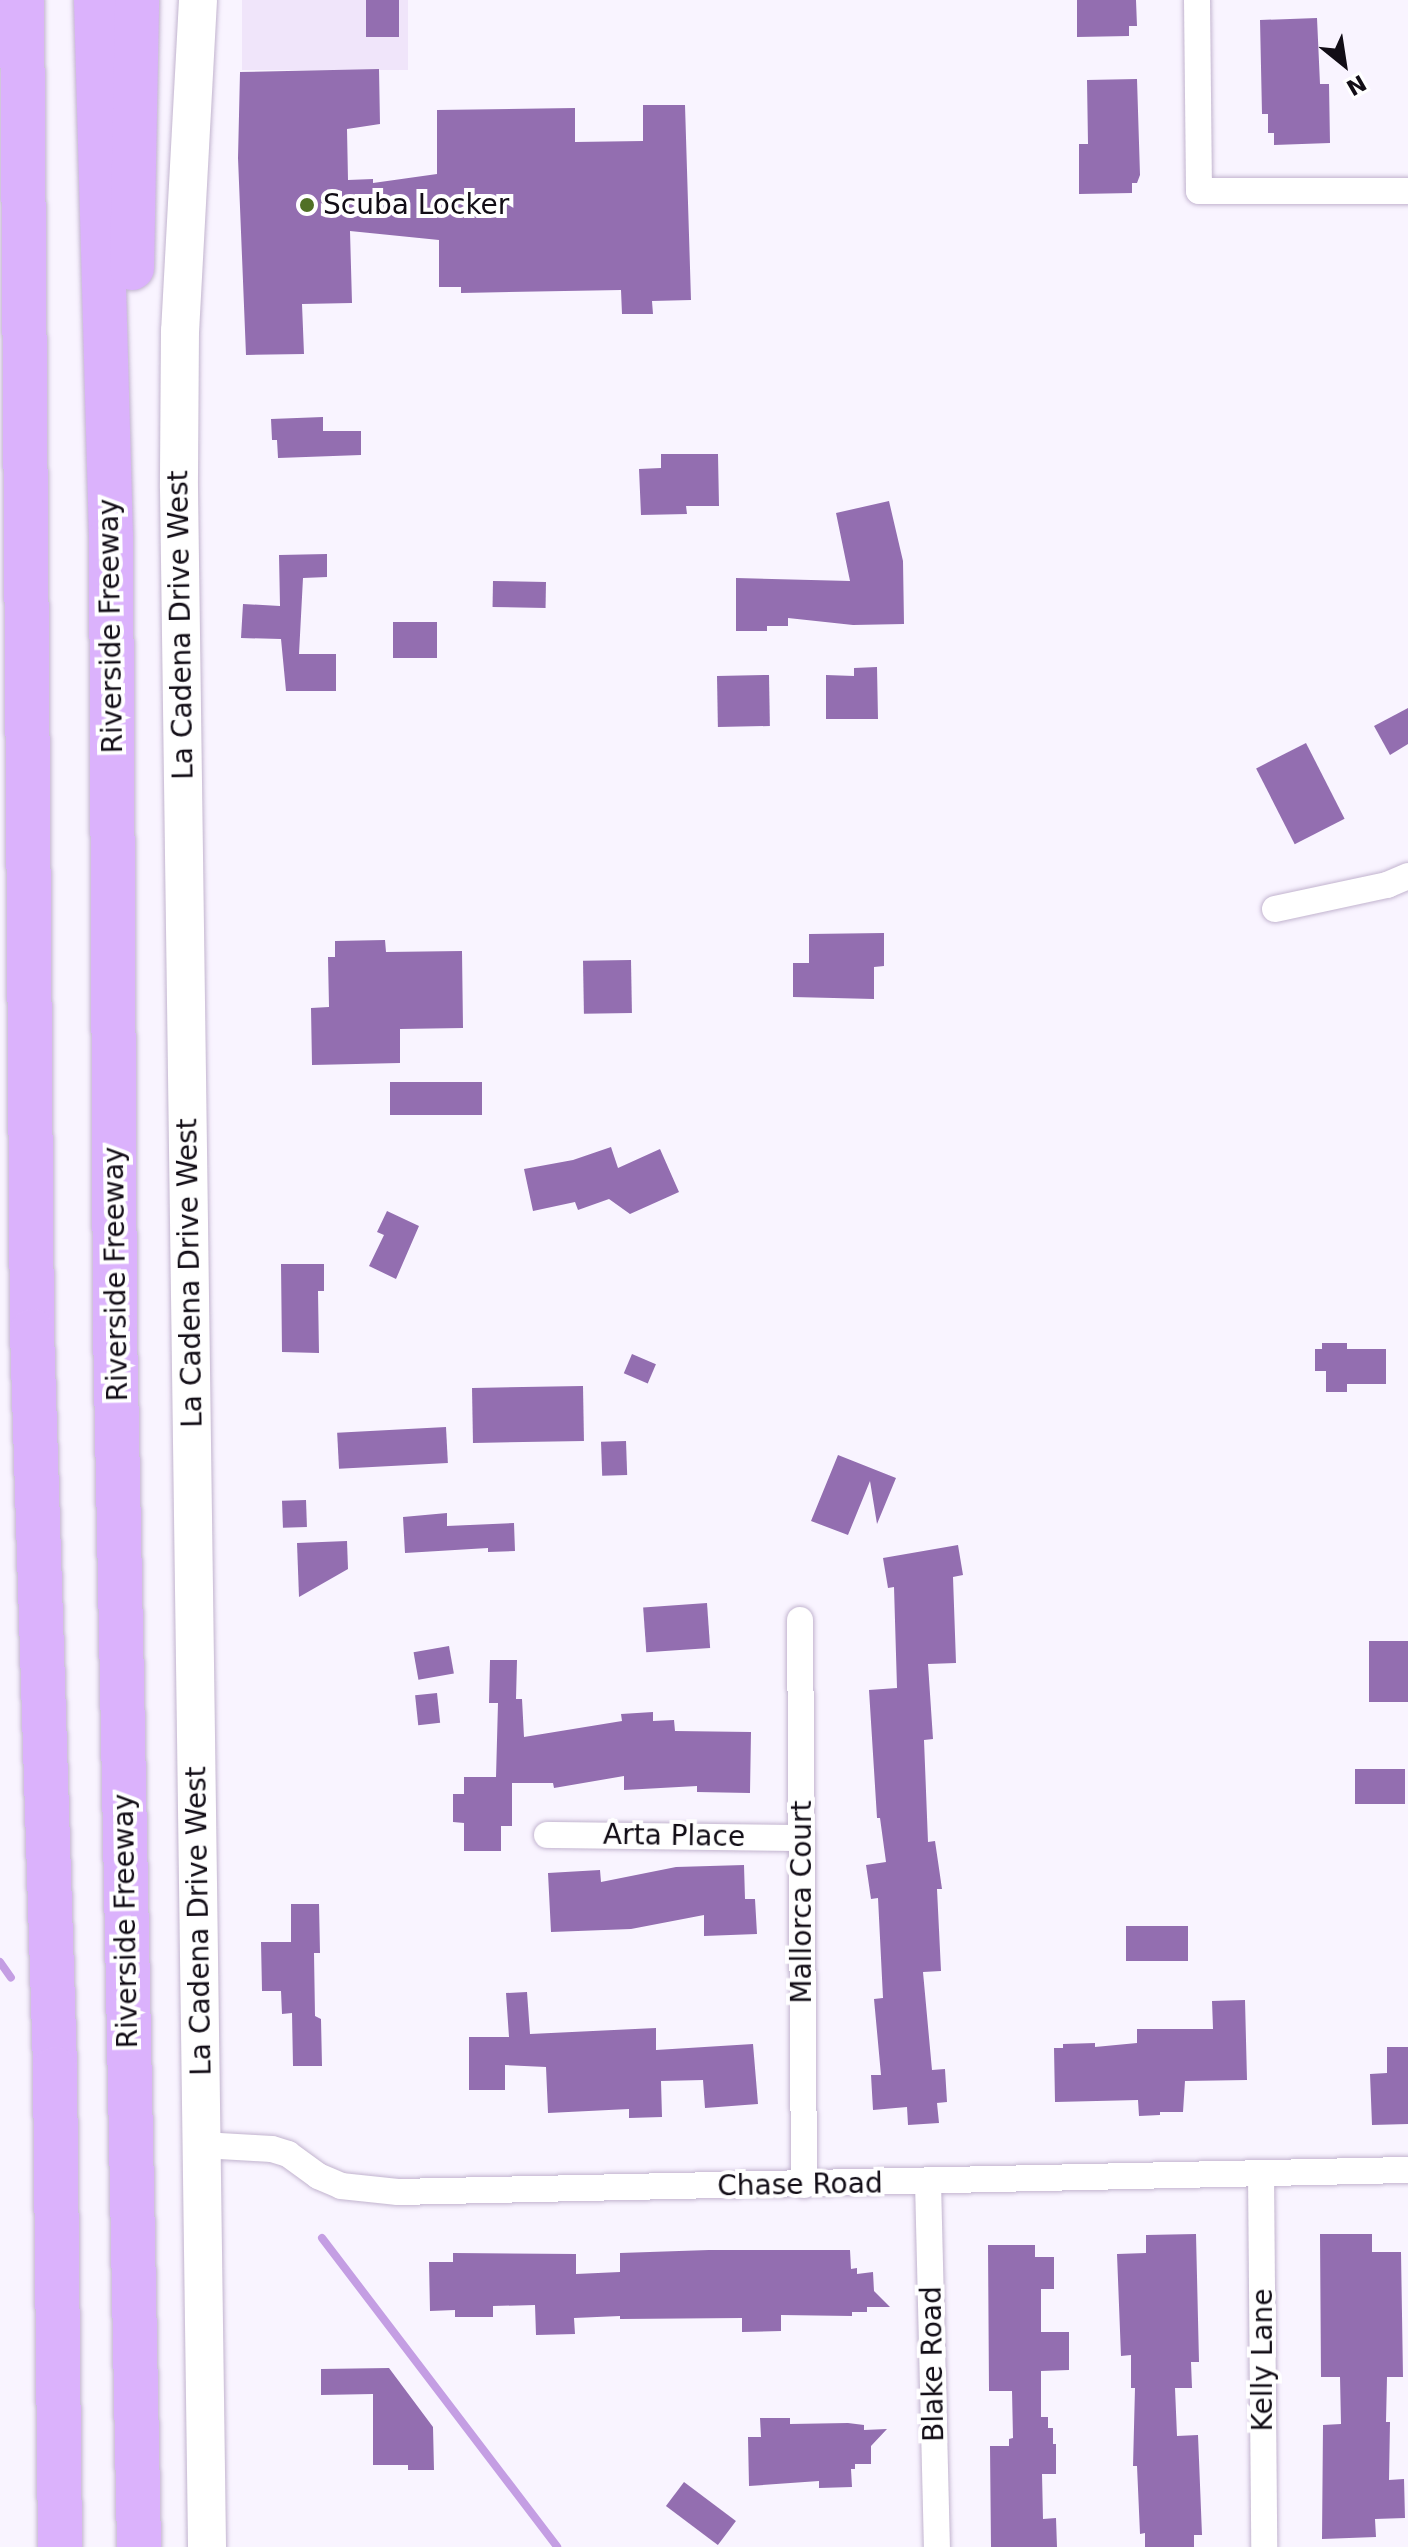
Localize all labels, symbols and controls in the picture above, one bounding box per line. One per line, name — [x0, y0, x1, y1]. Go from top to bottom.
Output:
north arrow — [1304, 24, 1384, 104]
text: N — [1342, 70, 1370, 101]
place label: Scuba Locker — [323, 188, 509, 222]
marker: Scuba Locker — [298, 196, 316, 214]
street label: La Cadena Drive West — [162, 470, 200, 780]
street label: Riverside Freeway — [92, 498, 130, 754]
street label: La Cadena Drive West — [171, 1118, 209, 1428]
street label: Riverside Freeway — [97, 1146, 135, 1402]
street label: La Cadena Drive West — [180, 1766, 218, 2076]
street label: Riverside Freeway — [107, 1793, 145, 2049]
street label: Mallorca Court — [785, 1800, 819, 2004]
street label: Arta Place — [603, 1818, 745, 1854]
street label: Chase Road — [717, 2167, 883, 2203]
street label: Blake Road — [915, 2286, 951, 2442]
street label: Kelly Lane — [1246, 2289, 1280, 2431]

